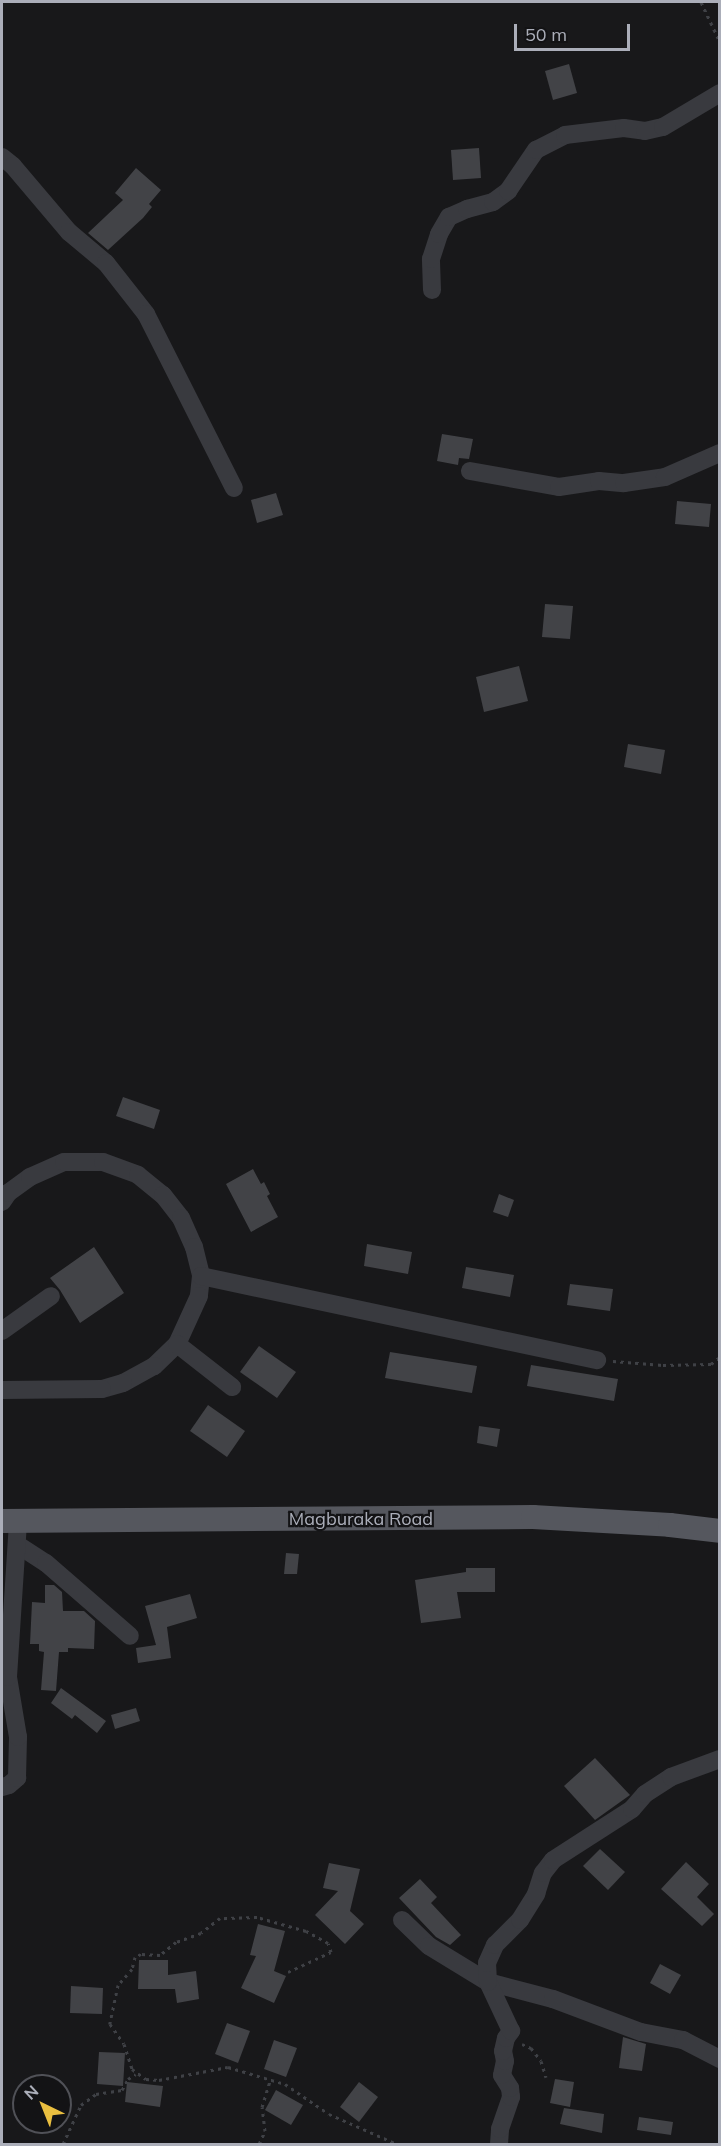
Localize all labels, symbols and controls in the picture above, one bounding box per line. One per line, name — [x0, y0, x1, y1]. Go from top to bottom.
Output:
scale bar — [517, 12, 632, 50]
text: 50 m — [525, 23, 567, 46]
street label: Magburaka Road — [289, 1508, 433, 1530]
north arrow — [12, 2074, 72, 2134]
text: N — [20, 2081, 42, 2104]

